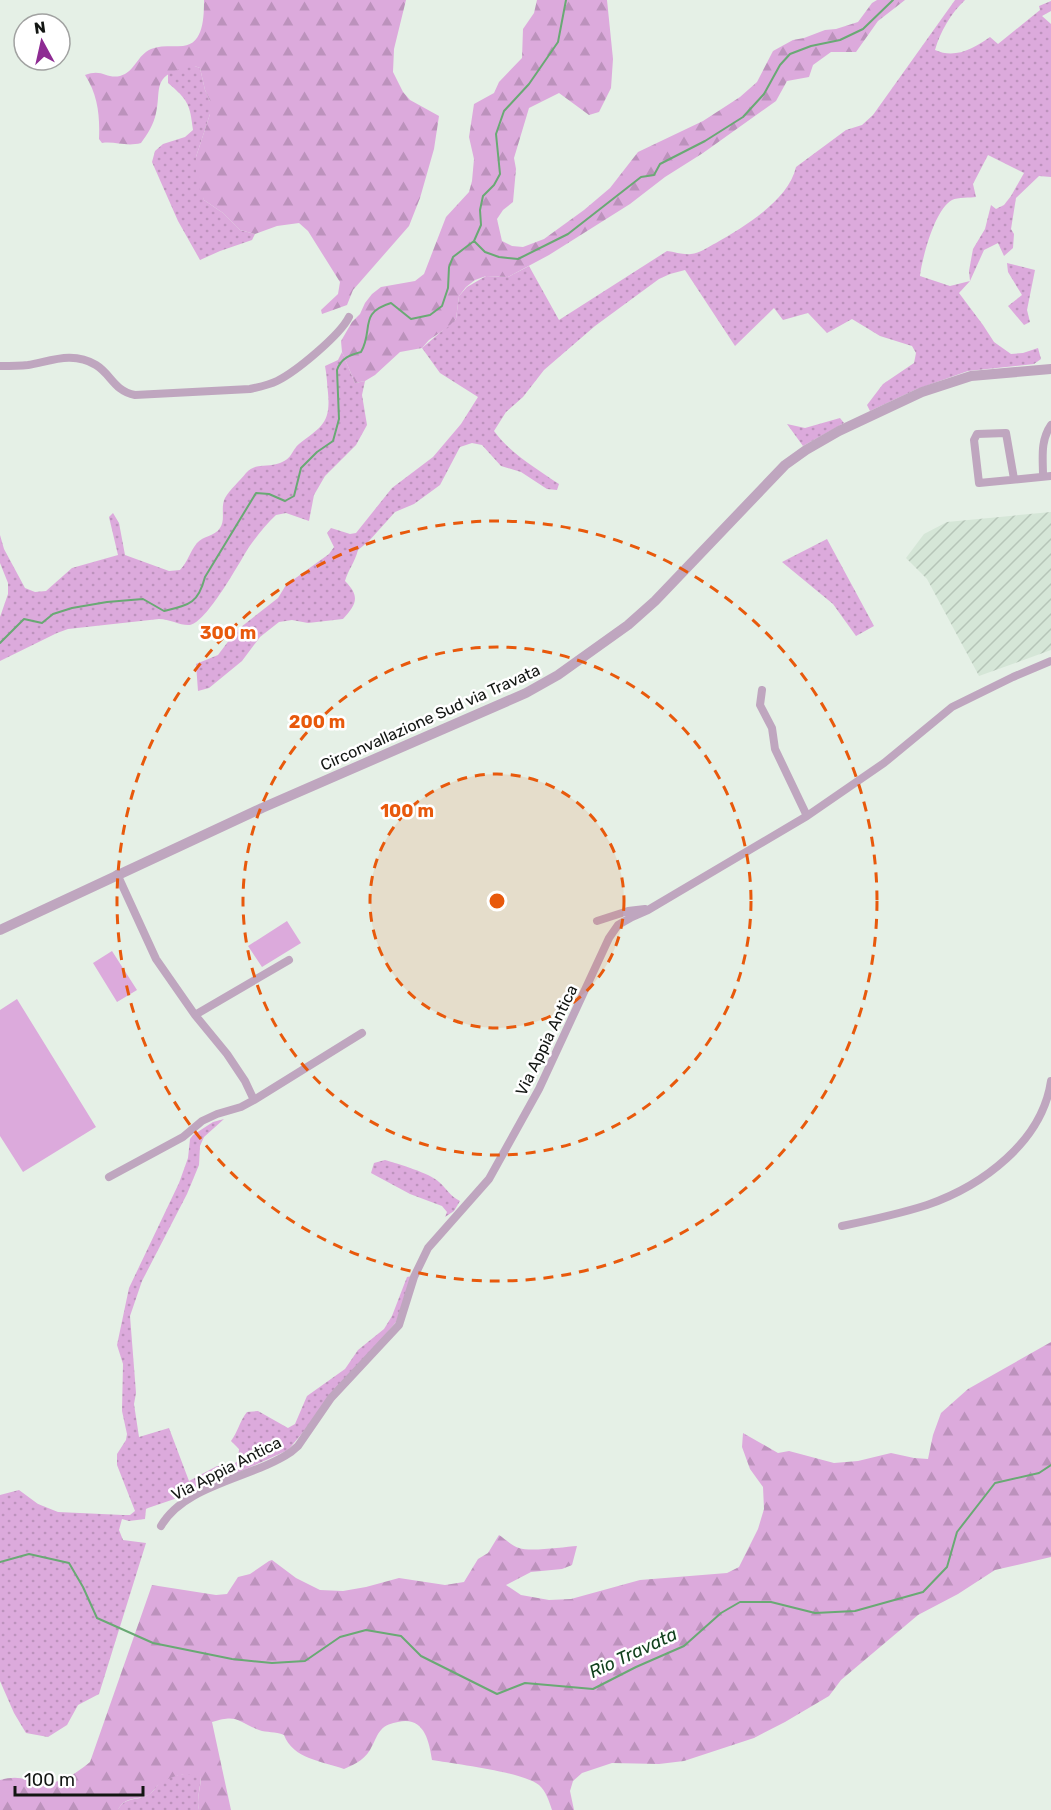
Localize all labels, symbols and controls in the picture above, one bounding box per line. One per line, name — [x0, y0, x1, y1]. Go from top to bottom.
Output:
north arrow — [12, 12, 72, 72]
text: N — [33, 17, 47, 38]
text: 300 m — [200, 622, 256, 644]
street label: Circonvallazione Sud via Travata — [317, 660, 543, 775]
text: 200 m — [289, 711, 345, 733]
text: 100 m — [380, 800, 434, 822]
centre of rings — [487, 891, 507, 911]
street label: Via Appia Antica — [511, 982, 581, 1099]
street label: Via Appia Antica — [168, 1433, 284, 1504]
water label: Rio Travata — [585, 1623, 681, 1683]
scale bar — [15, 1759, 142, 1797]
text: 100 m — [24, 1769, 75, 1791]

